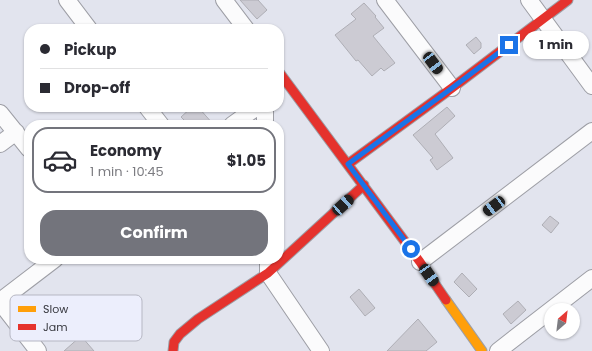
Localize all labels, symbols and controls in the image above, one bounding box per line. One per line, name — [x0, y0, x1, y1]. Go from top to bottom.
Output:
callout: 1 min — [523, 31, 589, 59]
text: 1 min — [539, 35, 573, 54]
route end — [500, 36, 518, 54]
text: Pickup — [64, 39, 116, 60]
car — [421, 50, 445, 76]
text: Drop-off — [64, 77, 130, 98]
text: Economy — [90, 140, 162, 161]
icon: car — [42, 142, 78, 178]
text: $1.05 — [227, 150, 266, 171]
text: 1 min · 10:45 — [90, 162, 164, 181]
car — [330, 193, 356, 217]
car — [481, 194, 507, 218]
button: Confirm — [40, 210, 268, 256]
route start — [402, 240, 420, 258]
car — [417, 262, 441, 288]
legend — [10, 295, 142, 341]
text: Slow — [43, 301, 68, 317]
north arrow — [544, 303, 580, 339]
map controls — [544, 303, 580, 339]
text: Jam — [43, 319, 68, 335]

